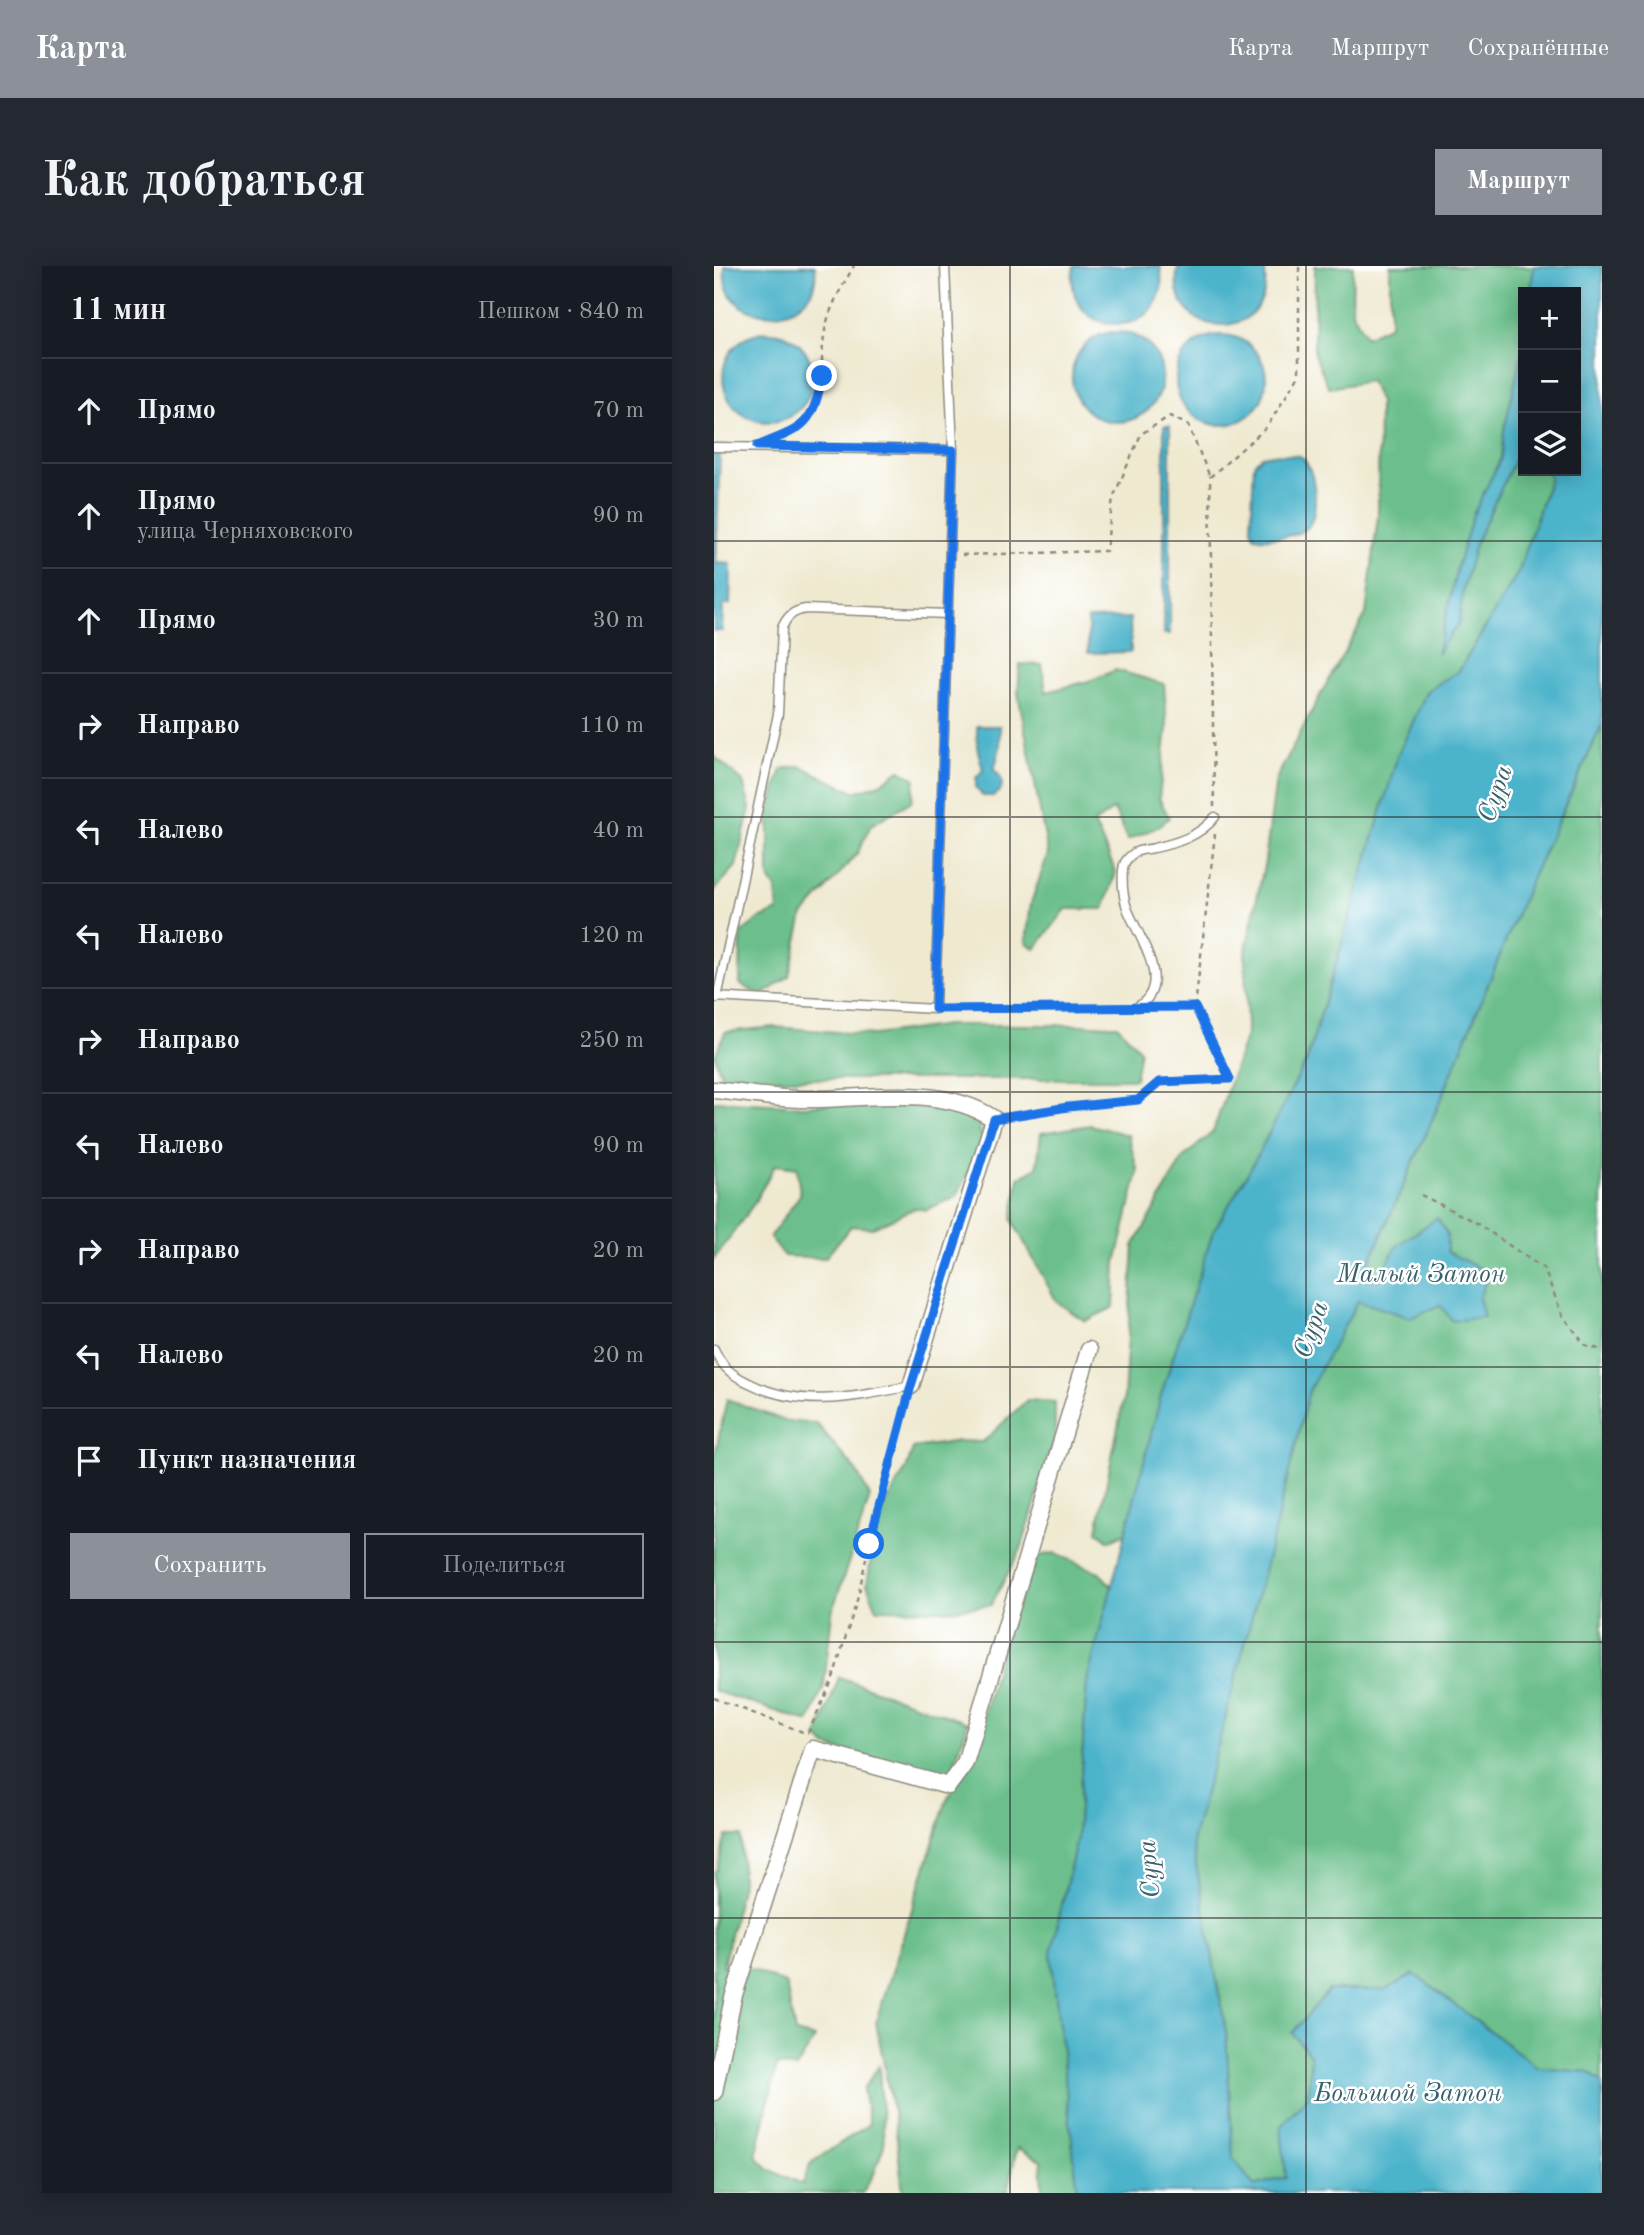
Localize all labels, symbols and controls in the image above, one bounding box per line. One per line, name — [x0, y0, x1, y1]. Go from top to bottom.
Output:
text: Карта — [35, 33, 127, 66]
text: Карта — [1228, 37, 1293, 61]
text: Маршрут — [1331, 37, 1429, 61]
text: Сохранённые — [1467, 37, 1609, 61]
button: Маршрут — [1435, 149, 1602, 215]
text: Как добраться — [42, 158, 366, 207]
map controls — [1518, 287, 1581, 476]
button: + — [1518, 287, 1581, 350]
text: 11 мин — [70, 296, 167, 326]
text: Пешком · 840 m — [478, 300, 644, 323]
button: − — [1518, 350, 1581, 413]
route end — [806, 360, 837, 391]
icon: ahead — [70, 392, 108, 430]
text: Прямо — [137, 398, 216, 424]
text: 70 m — [593, 399, 644, 422]
button: layers — [1518, 413, 1581, 476]
text: Прямо — [137, 489, 216, 515]
icon: ahead — [70, 497, 108, 535]
text: 90 m — [593, 504, 644, 527]
text: улица Черняховского — [137, 520, 353, 543]
icon: ahead — [70, 602, 108, 640]
text: Прямо — [137, 608, 216, 634]
text: 30 m — [593, 609, 644, 632]
icon: right — [70, 707, 108, 745]
text: Направо — [137, 713, 240, 739]
text: 110 m — [579, 714, 644, 737]
water label: Сура — [1474, 762, 1518, 826]
icon: left — [70, 812, 108, 850]
text: Налево — [137, 818, 224, 844]
text: 40 m — [593, 819, 644, 842]
icon: left — [70, 917, 108, 955]
text: Налево — [137, 923, 224, 949]
text: 120 m — [579, 924, 644, 947]
icon: right — [70, 1022, 108, 1060]
text: Направо — [137, 1028, 240, 1054]
text: 250 m — [579, 1029, 644, 1052]
icon: left — [70, 1127, 108, 1165]
text: Налево — [137, 1133, 224, 1159]
text: 90 m — [593, 1134, 644, 1157]
icon: right — [70, 1232, 108, 1270]
text: Направо — [137, 1238, 240, 1264]
text: 20 m — [593, 1239, 644, 1262]
water label: Малый Затон — [1336, 1262, 1506, 1288]
water label: Сура — [1290, 1298, 1334, 1362]
icon: left — [70, 1337, 108, 1375]
text: Налево — [137, 1343, 224, 1369]
text: 20 m — [593, 1344, 644, 1367]
icon: arrive — [70, 1442, 108, 1480]
text: Пункт назначения — [137, 1448, 356, 1474]
route start — [853, 1528, 884, 1559]
button: Сохранить — [70, 1533, 350, 1599]
button: Поделиться — [364, 1533, 644, 1599]
water label: Сура — [1134, 1839, 1166, 1899]
water label: Большой Затон — [1313, 2081, 1502, 2107]

